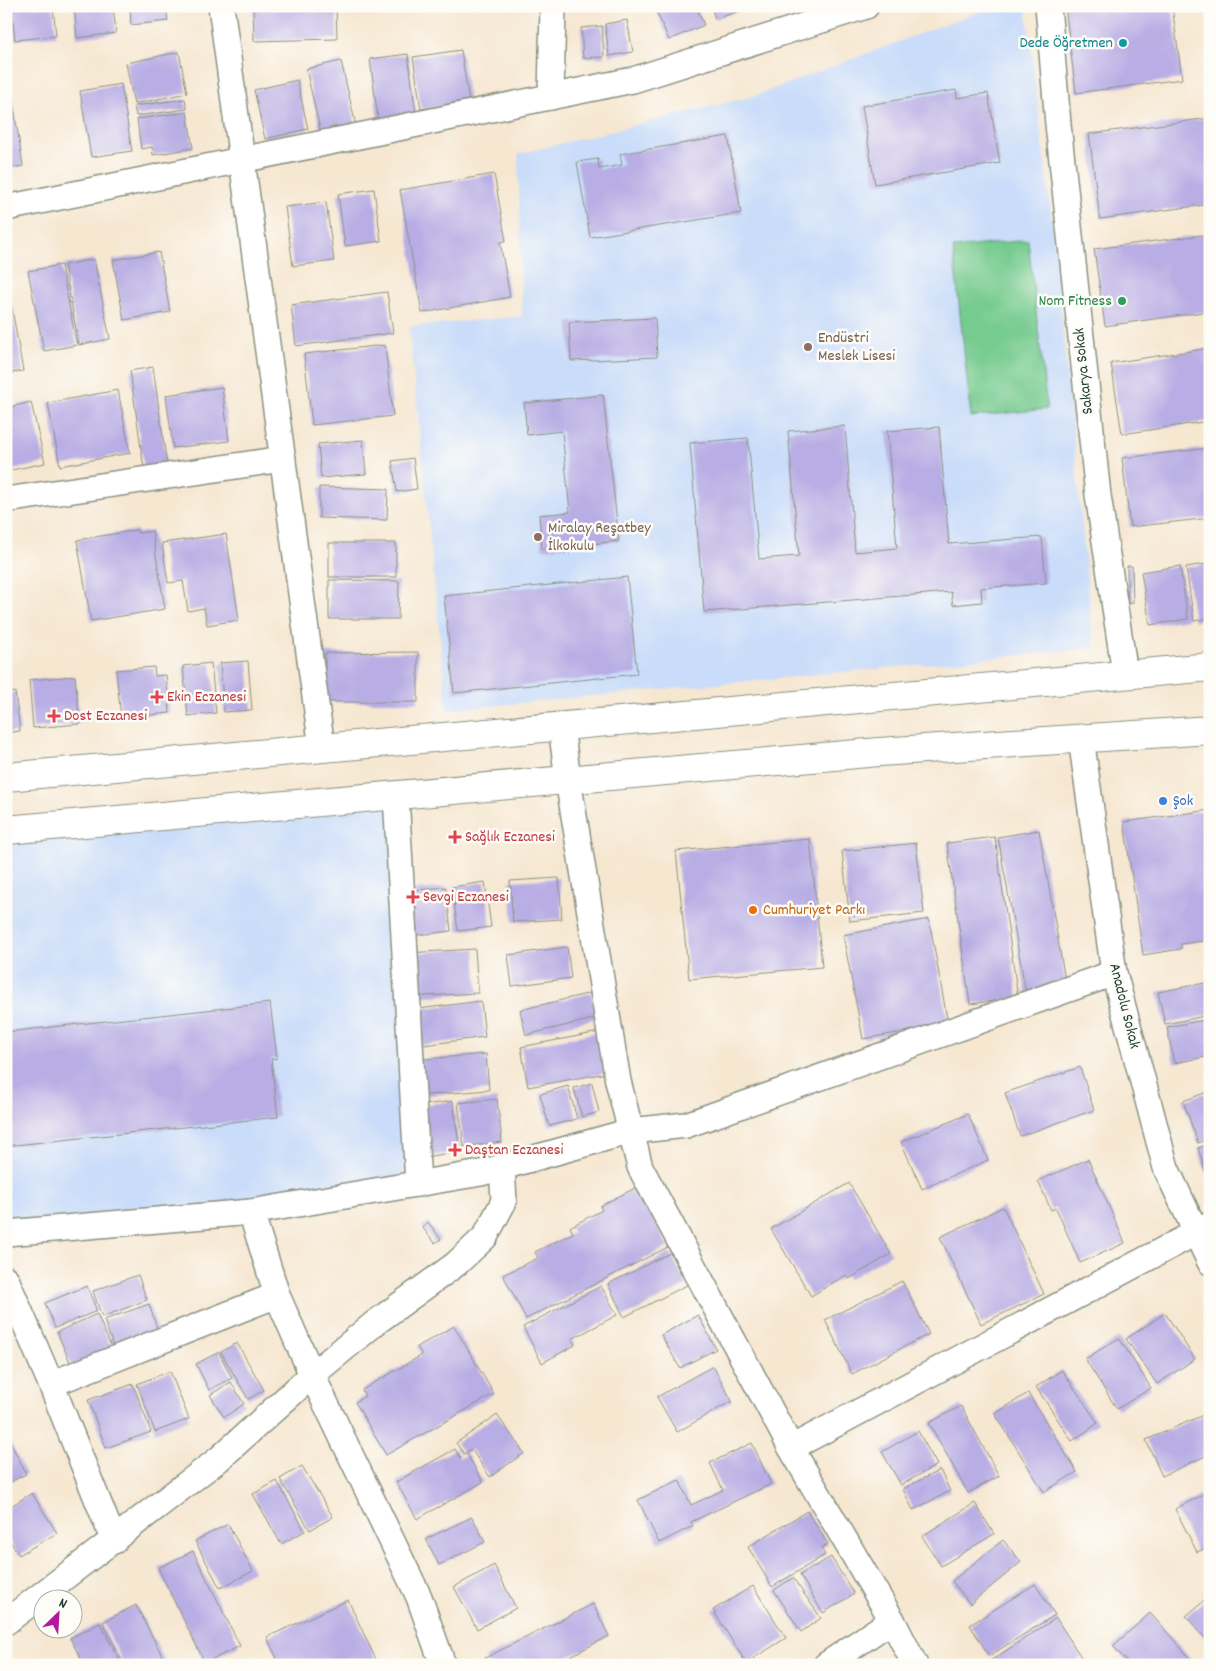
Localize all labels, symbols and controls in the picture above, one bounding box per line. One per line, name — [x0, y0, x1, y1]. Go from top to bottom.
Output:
place label: Dede Öğretmen — [1019, 32, 1113, 55]
marker: Dede Öğretmen — [1117, 37, 1129, 49]
place label: Nom Fitness — [1038, 290, 1112, 313]
marker: Nom Fitness — [1116, 295, 1128, 307]
place label: Endüstri Meslek Lisesi — [818, 327, 895, 368]
street label: Sakarya Sokak — [1068, 327, 1100, 415]
marker: Endüstri Meslek Lisesi — [802, 341, 814, 353]
place label: Miralay Reşatbey İlkokulu — [548, 517, 651, 558]
marker: Miralay Reşatbey İlkokulu — [532, 531, 544, 543]
place label: Ekin Eczanesi — [167, 686, 246, 709]
marker: Ekin Eczanesi — [151, 691, 163, 703]
place label: Dost Eczanesi — [64, 705, 147, 728]
marker: Dost Eczanesi — [48, 710, 60, 722]
place label: Şok — [1173, 790, 1193, 813]
marker: Şok — [1157, 795, 1169, 807]
place label: Sağlık Eczanesi — [465, 826, 555, 849]
marker: Sağlık Eczanesi — [449, 831, 461, 843]
place label: Sevgi Eczanesi — [423, 886, 509, 909]
marker: Sevgi Eczanesi — [407, 891, 419, 903]
place label: Cumhuriyet Parkı — [763, 899, 865, 922]
marker: Cumhuriyet Parkı — [747, 904, 759, 916]
street label: Anadolu Sokak — [1102, 961, 1146, 1051]
place label: Daştan Eczanesi — [465, 1139, 564, 1162]
marker: Daştan Eczanesi — [449, 1144, 461, 1156]
north arrow — [32, 1588, 82, 1638]
text: N — [55, 1594, 70, 1615]

